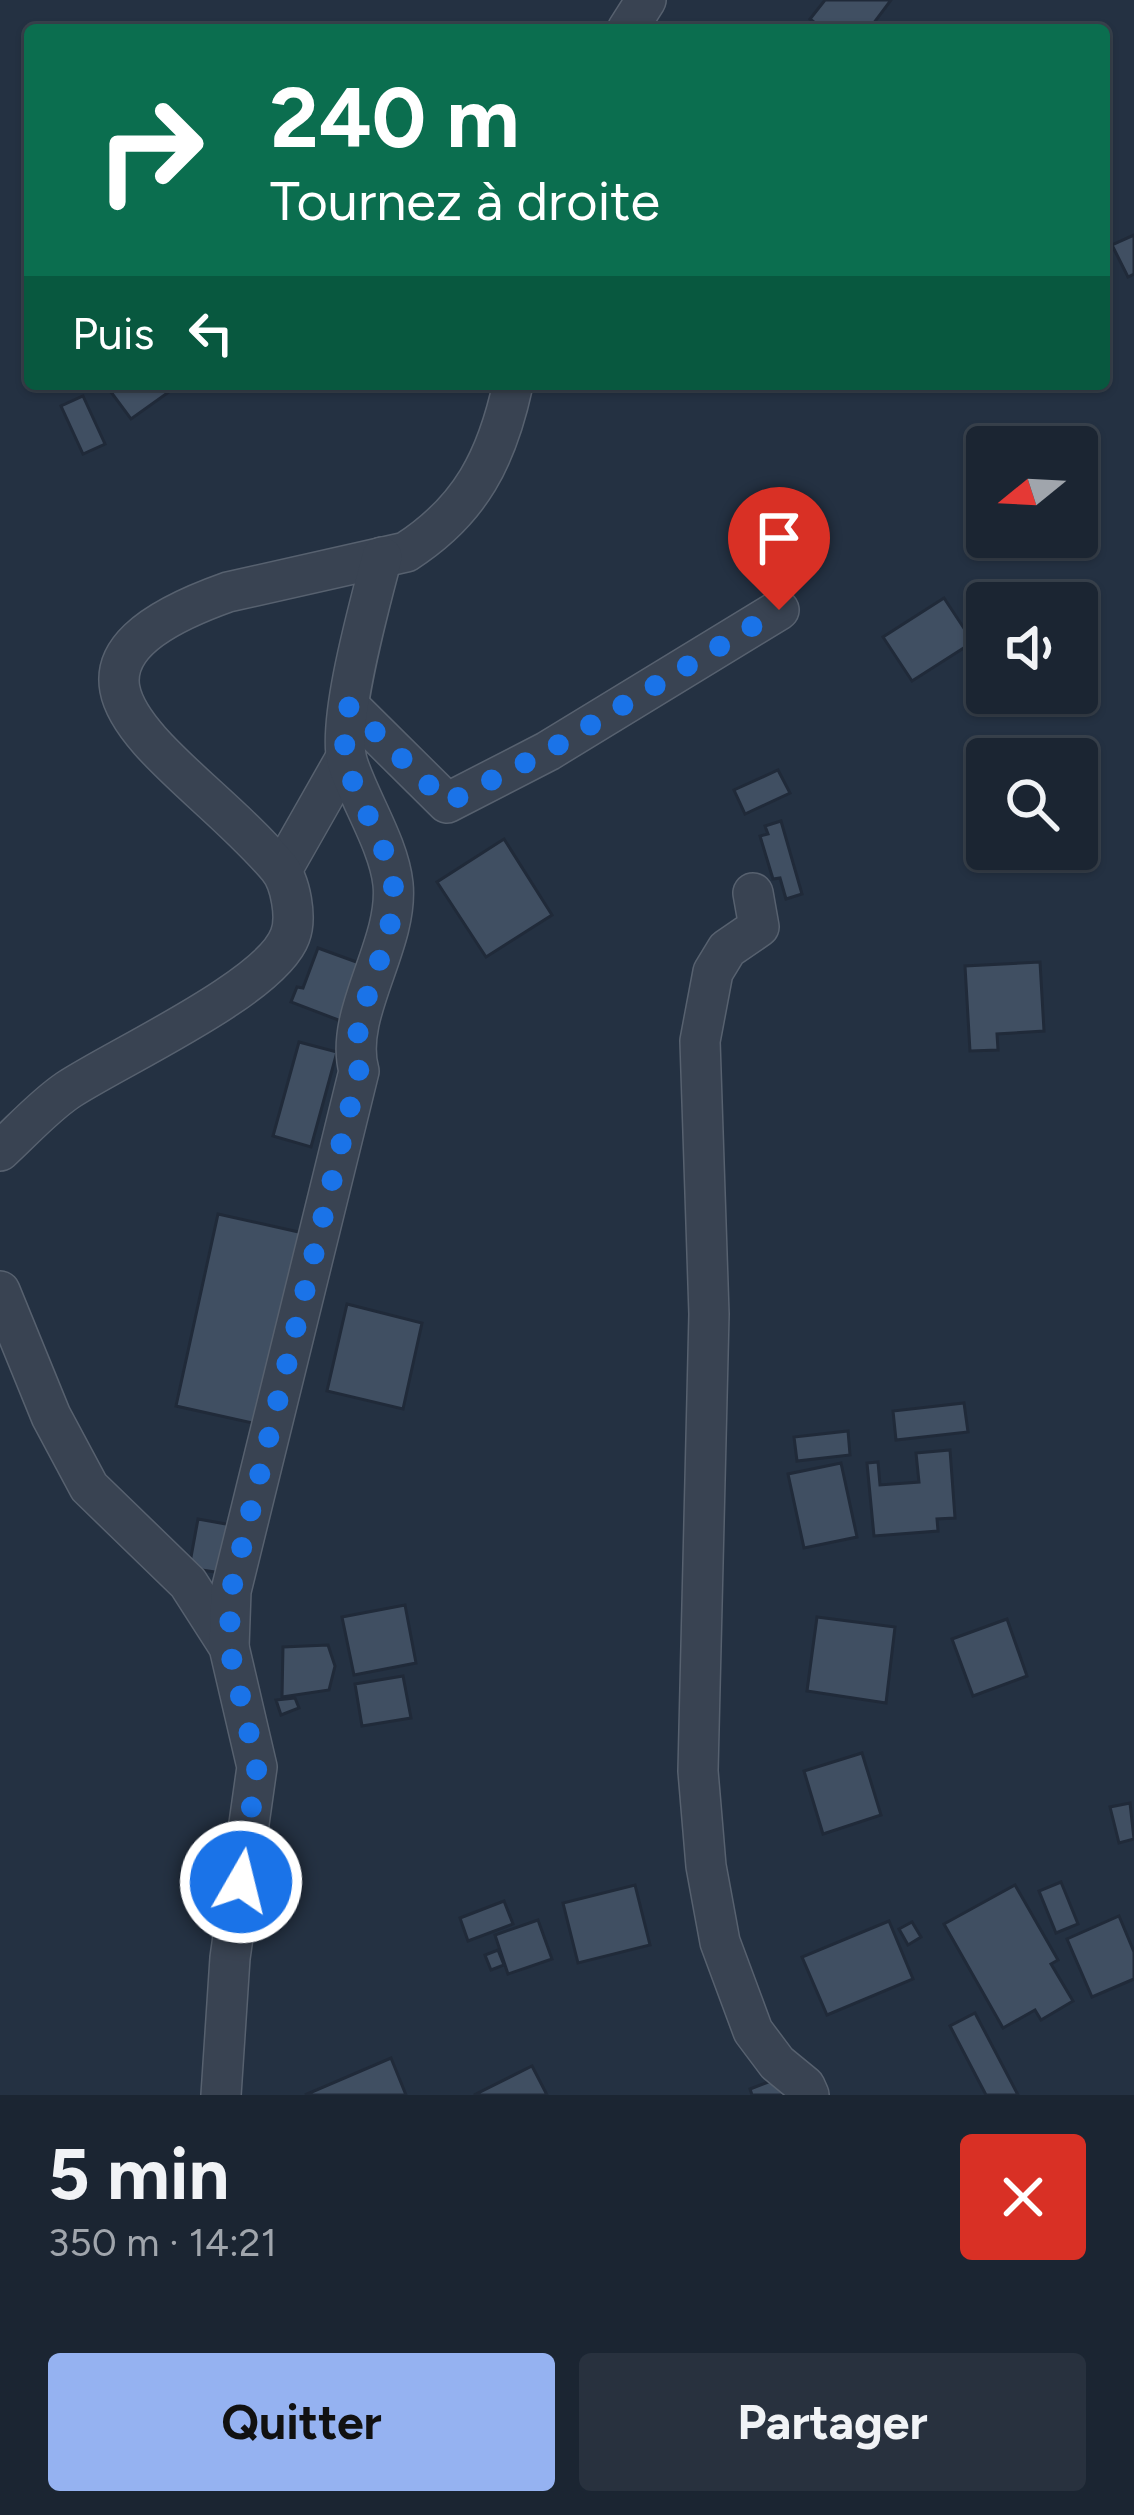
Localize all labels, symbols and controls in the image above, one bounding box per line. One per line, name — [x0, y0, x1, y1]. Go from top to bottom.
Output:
text: 240 m — [270, 67, 519, 168]
icon: right — [72, 72, 228, 228]
text: Tournez à droite — [270, 169, 660, 234]
icon: left — [178, 300, 244, 366]
text: Puis — [72, 306, 154, 360]
north arrow — [966, 426, 1098, 558]
map controls — [966, 426, 1098, 870]
pin — [728, 487, 830, 610]
icon: arrive — [746, 505, 812, 571]
button: sound — [966, 582, 1098, 714]
button: search — [966, 738, 1098, 870]
position arrow — [178, 1819, 304, 1945]
text: 5 min — [48, 2131, 230, 2217]
button: close — [960, 2134, 1086, 2260]
text: 350 m · 14:21 — [48, 2219, 277, 2266]
button: Quitter — [48, 2353, 555, 2491]
button: Partager — [579, 2353, 1086, 2491]

